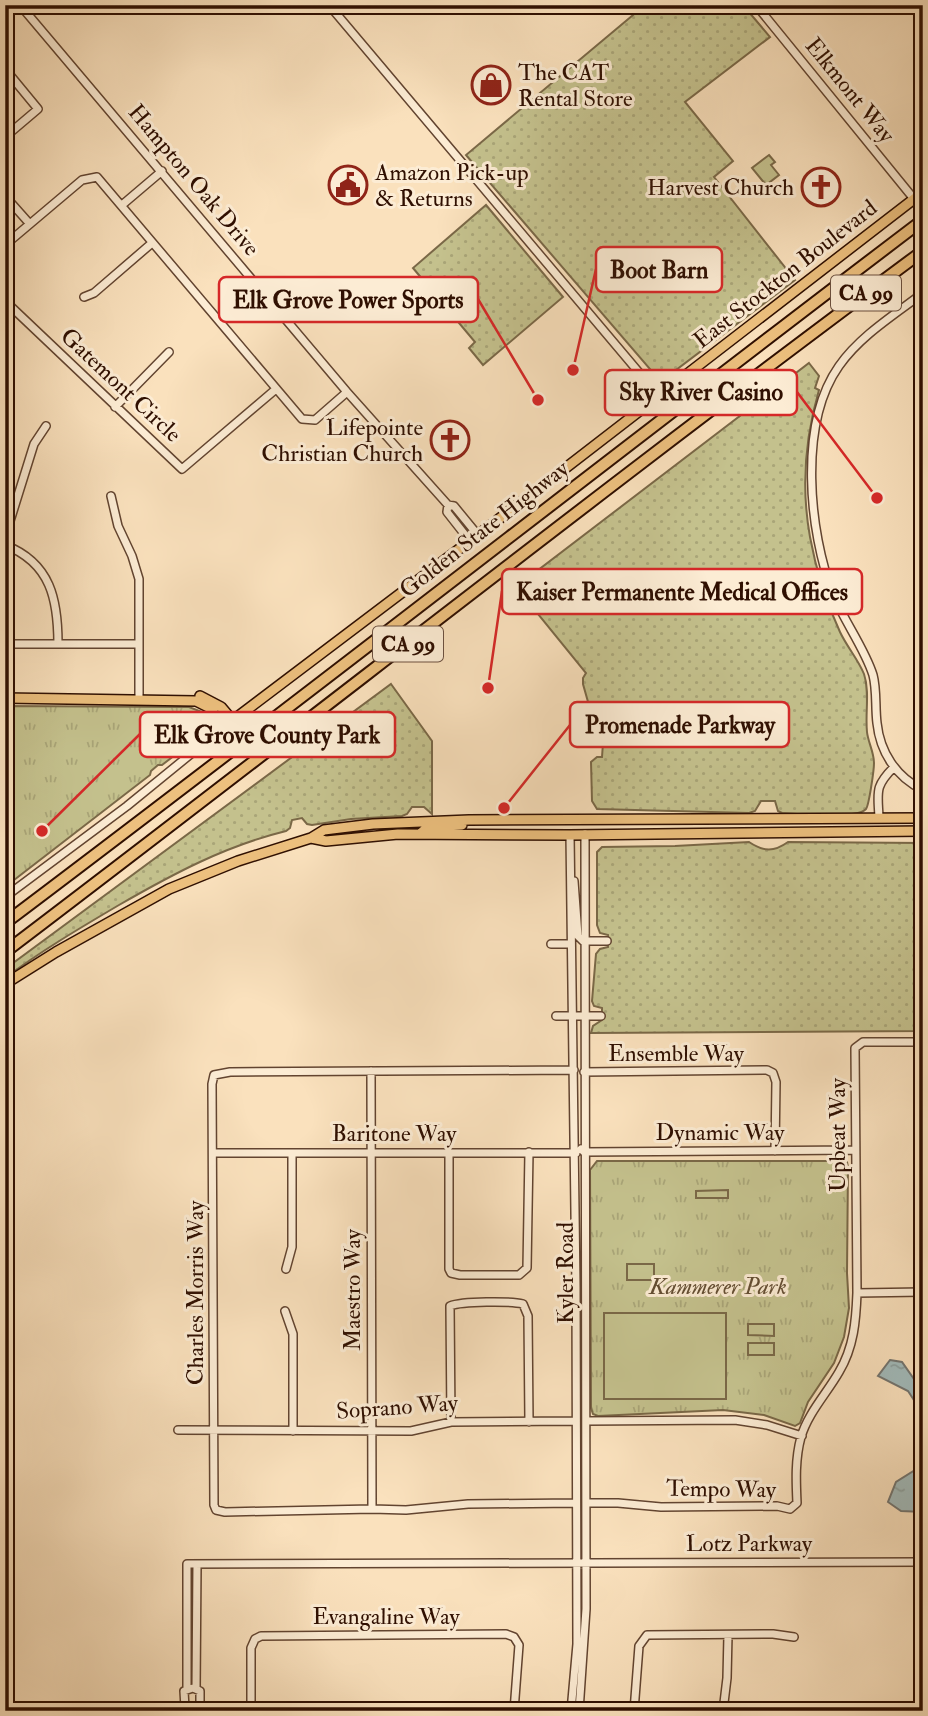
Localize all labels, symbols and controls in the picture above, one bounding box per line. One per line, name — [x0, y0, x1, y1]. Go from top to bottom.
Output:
street label: Elkmont Way — [799, 32, 902, 149]
place label: The CAT Rental Store — [518, 58, 633, 113]
shop icon: The CAT Rental Store — [470, 64, 512, 106]
street label: Hampton Oak Drive — [121, 98, 266, 263]
place label: Amazon Pick-up & Returns — [374, 158, 529, 213]
public building icon: Amazon Pick-up & Returns — [327, 164, 369, 206]
church icon: Harvest Church — [800, 166, 842, 208]
place label: Harvest Church — [647, 173, 794, 202]
street label: East Stockton Boulevard — [687, 193, 883, 355]
callout: Boot Barn — [596, 247, 722, 292]
text: Boot Barn — [610, 255, 709, 286]
road number: CA 99 — [831, 276, 901, 310]
callout: Elk Grove Power Sports — [219, 277, 478, 322]
text: Elk Grove Power Sports — [232, 285, 464, 316]
street label: Gatemont Circle — [55, 322, 188, 449]
callout: Sky River Casino — [605, 370, 797, 415]
text: Sky River Casino — [619, 377, 783, 408]
place label: Lifepointe Christian Church — [261, 413, 423, 468]
church icon: Lifepointe Christian Church — [429, 419, 471, 461]
street label: Golden State Highway — [394, 453, 575, 604]
callout: Kaiser Permanente Medical Offices — [502, 569, 862, 614]
text: Kaiser Permanente Medical Offices — [516, 577, 848, 608]
road number: CA 99 — [373, 626, 443, 662]
callout: Promenade Parkway — [570, 702, 789, 747]
text: Promenade Parkway — [585, 710, 777, 741]
callout: Elk Grove County Park — [140, 712, 395, 757]
text: Elk Grove County Park — [154, 720, 381, 751]
street label: Ensemble Way — [608, 1039, 745, 1068]
street label: Upbeat Way — [823, 1077, 853, 1192]
street label: Dynamic Way — [656, 1118, 785, 1147]
street label: Baritone Way — [332, 1119, 457, 1148]
street label: Charles Morris Way — [181, 1200, 210, 1385]
street label: Kyler Road — [551, 1222, 580, 1324]
street label: Maestro Way — [338, 1228, 367, 1351]
park label: Kammerer Park — [648, 1272, 787, 1301]
street label: Soprano Way — [335, 1388, 460, 1427]
street label: Tempo Way — [666, 1474, 777, 1505]
street label: Lotz Parkway — [686, 1529, 813, 1558]
street label: Evangaline Way — [312, 1602, 460, 1631]

